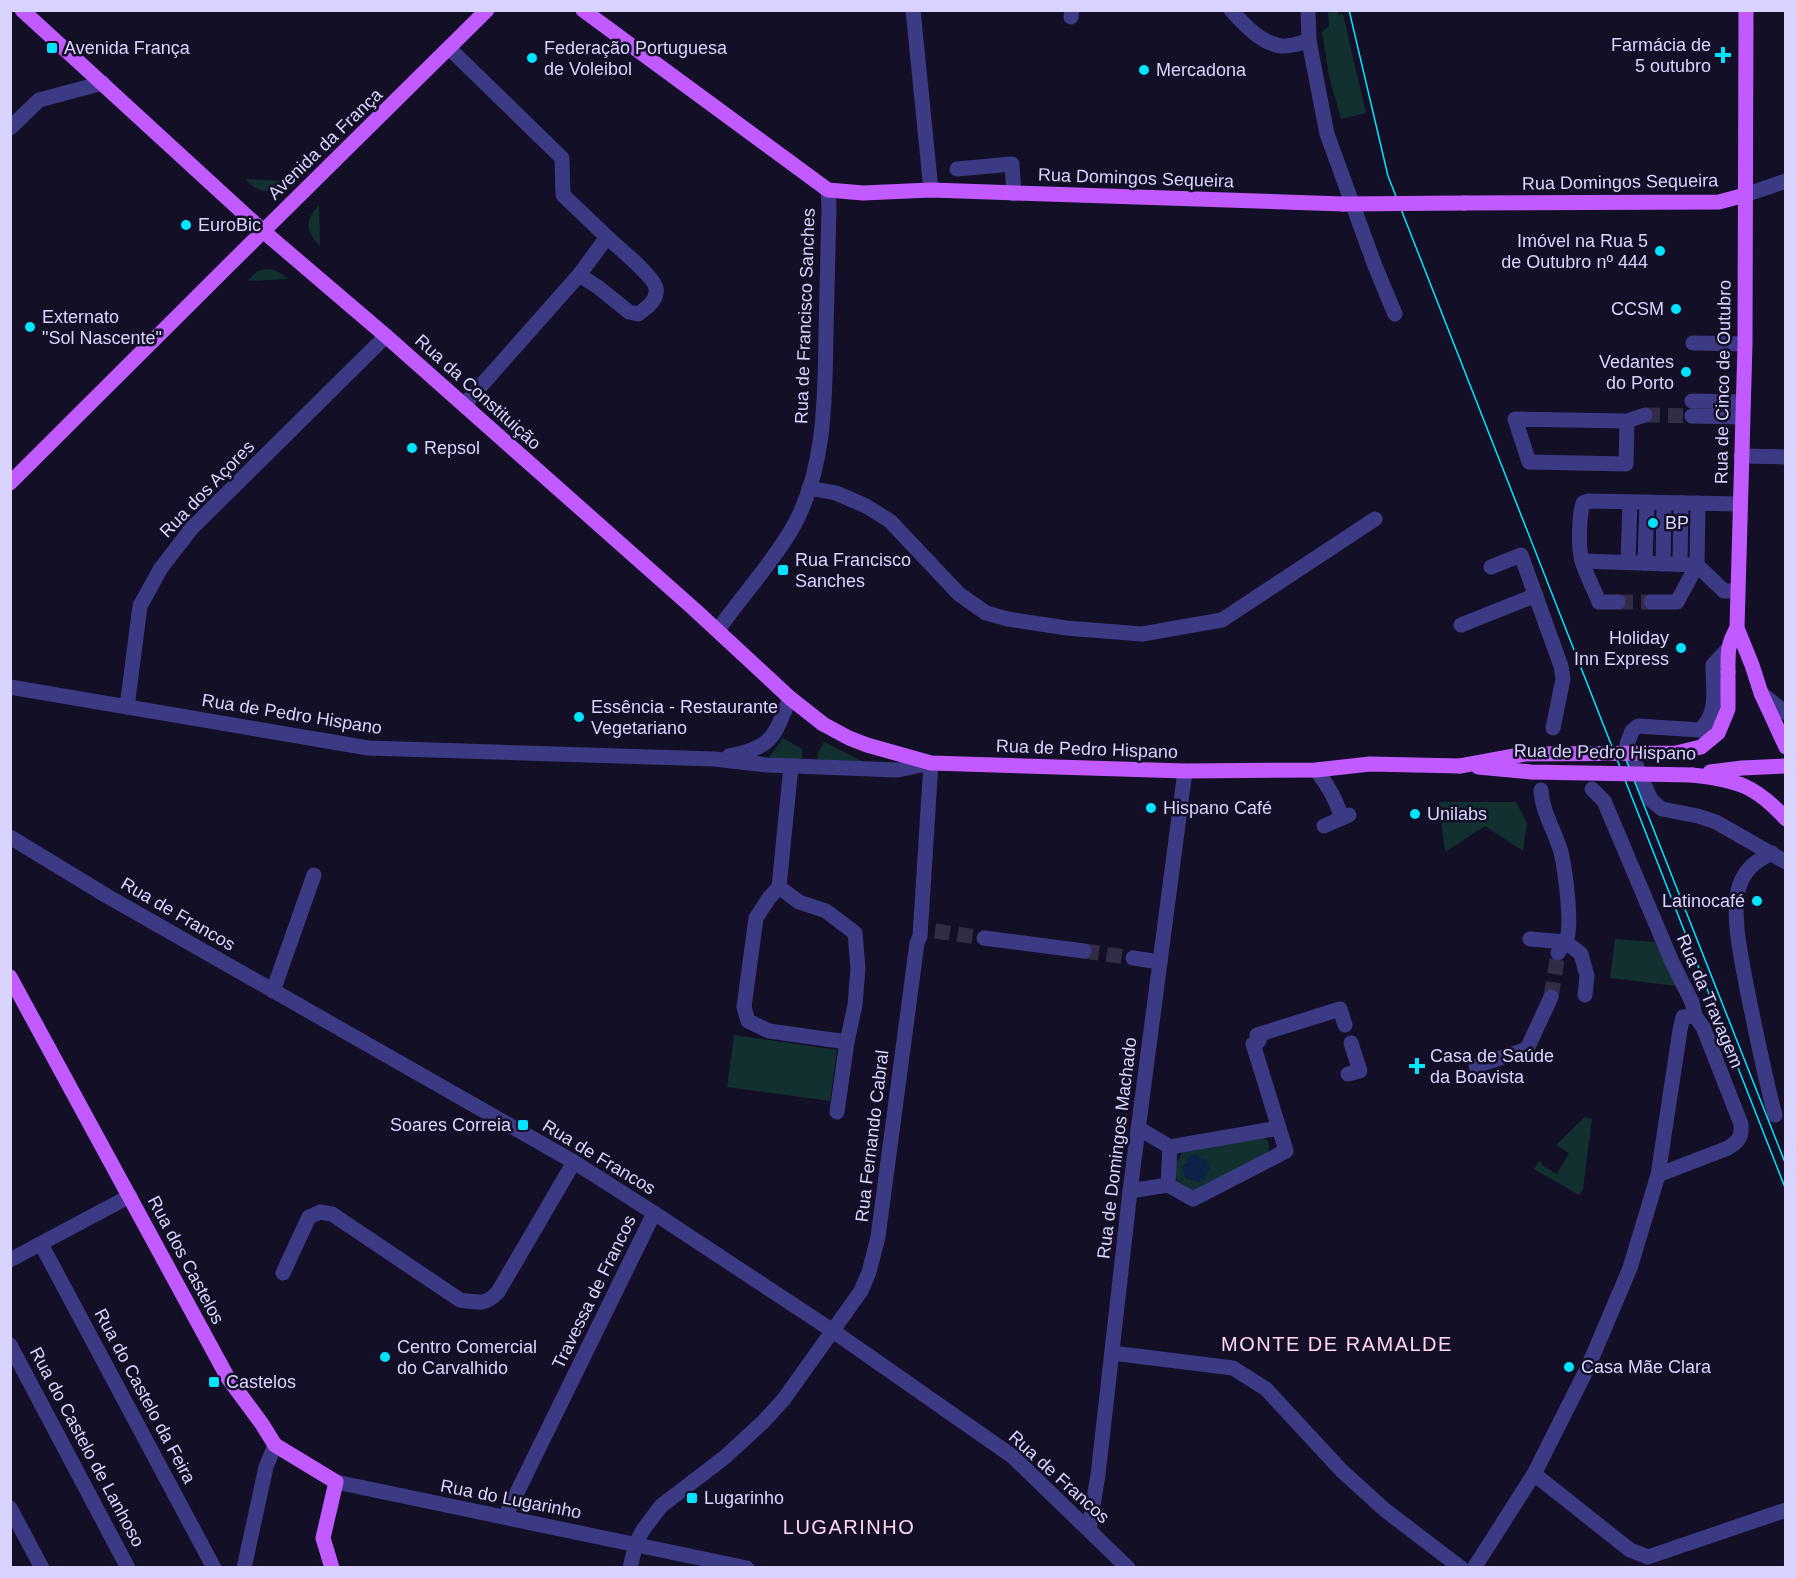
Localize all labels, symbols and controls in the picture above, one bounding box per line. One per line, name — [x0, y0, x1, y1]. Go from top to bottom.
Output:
place label: Farmácia de 5 outubro — [1611, 35, 1711, 76]
place label: Avenida França — [64, 38, 191, 58]
place label: Federação Portuguesa de Voleibol — [544, 38, 728, 79]
marker: Avenida França — [45, 41, 59, 55]
marker: Farmácia de 5 outubro — [1716, 48, 1730, 62]
marker: Federação Portuguesa de Voleibol — [525, 51, 539, 65]
place label: Mercadona — [1156, 60, 1247, 80]
marker: Mercadona — [1137, 63, 1151, 77]
street label: Avenida da França — [264, 84, 387, 204]
street label: Rua Domingos Sequeira — [1038, 165, 1235, 191]
street label: Rua Domingos Sequeira — [1522, 170, 1719, 194]
street label: Rua de Francisco Sanches — [791, 208, 819, 424]
place label: EuroBic — [198, 215, 261, 235]
marker: EuroBic — [179, 218, 193, 232]
place label: Imóvel na Rua 5 de Outubro nº 444 — [1501, 231, 1648, 272]
marker: Imóvel na Rua 5 de Outubro nº 444 — [1653, 244, 1667, 258]
street label: Rua de Cinco de Outubro — [1711, 280, 1735, 484]
place label: CCSM — [1611, 299, 1664, 319]
marker: CCSM — [1669, 302, 1683, 316]
place label: Externato "Sol Nascente" — [42, 307, 162, 348]
marker: Externato "Sol Nascente" — [23, 320, 37, 334]
street label: Rua da Constituição — [411, 330, 545, 454]
place label: Vedantes do Porto — [1599, 352, 1674, 393]
marker: Vedantes do Porto — [1679, 365, 1693, 379]
street label: Rua dos Açores — [156, 436, 258, 542]
place label: Repsol — [424, 438, 480, 458]
marker: Repsol — [405, 441, 419, 455]
place label: BP — [1665, 513, 1689, 533]
marker: BP — [1646, 516, 1660, 530]
place label: Rua Francisco Sanches — [795, 550, 911, 591]
marker: Rua Francisco Sanches — [776, 563, 790, 577]
place label: Holiday Inn Express — [1574, 628, 1669, 669]
marker: Holiday Inn Express — [1674, 641, 1688, 655]
street label: Rua de Pedro Hispano — [200, 690, 384, 738]
place label: Essência - Restaurante Vegetariano — [591, 697, 778, 738]
marker: Essência - Restaurante Vegetariano — [572, 710, 586, 724]
street label: Rua de Pedro Hispano — [996, 736, 1178, 762]
street label: Rua de Pedro Hispano — [1514, 740, 1696, 764]
place label: Hispano Café — [1163, 798, 1272, 818]
marker: Hispano Café — [1144, 801, 1158, 815]
place label: Unilabs — [1427, 804, 1487, 824]
marker: Unilabs — [1408, 807, 1422, 821]
street label: Rua de Francos — [118, 873, 238, 955]
place label: Latinocafé — [1662, 891, 1745, 911]
marker: Latinocafé — [1750, 894, 1764, 908]
street label: Rua da Travagem — [1673, 931, 1747, 1071]
street label: Rua de Domingos Machado — [1093, 1036, 1141, 1260]
place label: Casa de Saúde da Boavista — [1430, 1046, 1554, 1087]
street label: Rua Fernando Cabral — [852, 1049, 892, 1223]
marker: Casa de Saúde da Boavista — [1408, 1057, 1426, 1075]
place label: Soares Correia — [390, 1115, 512, 1135]
street label: Rua de Francos — [539, 1115, 659, 1199]
marker: Soares Correia — [516, 1118, 530, 1132]
street label: Rua dos Castelos — [144, 1193, 228, 1327]
street label: Travessa de Francos — [548, 1212, 640, 1372]
street label: Rua do Castelo da Feira — [90, 1305, 200, 1488]
district label: MONTE DE RAMALDE — [1221, 1333, 1453, 1355]
place label: Centro Comercial do Carvalhido — [397, 1337, 537, 1378]
street label: Rua do Castelo de Lanhoso — [26, 1344, 148, 1550]
marker: Centro Comercial do Carvalhido — [378, 1350, 392, 1364]
place label: Casa Mãe Clara — [1581, 1357, 1712, 1377]
marker: Casa Mãe Clara — [1562, 1360, 1576, 1374]
place label: Castelos — [226, 1372, 296, 1392]
marker: Castelos — [207, 1375, 221, 1389]
street label: Rua de Francos — [1005, 1427, 1113, 1527]
street label: Rua do Lugarinho — [439, 1476, 583, 1522]
place label: Lugarinho — [704, 1488, 784, 1508]
marker: Lugarinho — [685, 1491, 699, 1505]
district label: LUGARINHO — [783, 1516, 915, 1538]

